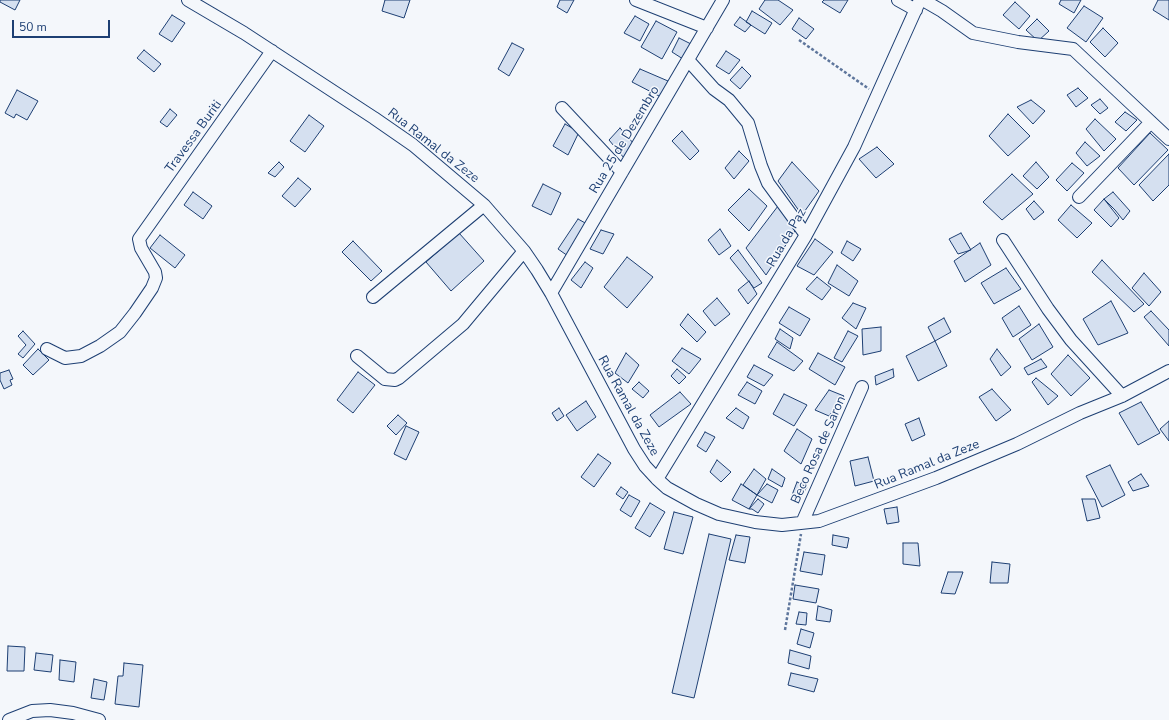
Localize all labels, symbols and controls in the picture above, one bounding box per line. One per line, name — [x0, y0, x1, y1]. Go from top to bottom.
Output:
scale bar — [14, 12, 112, 38]
text: 50 m — [19, 19, 47, 35]
street label: Rua 25 de Dezembro — [587, 83, 663, 197]
street label: Travessa Buriti — [162, 98, 226, 176]
street label: Rua Ramal da Zeze — [384, 105, 482, 187]
street label: Rua da Paz — [764, 206, 810, 270]
street label: Rua Ramal da Zeze — [594, 353, 662, 459]
street label: Beco Rosa de Saron — [788, 394, 850, 506]
street label: Rua Ramal da Zeze — [872, 437, 982, 493]

